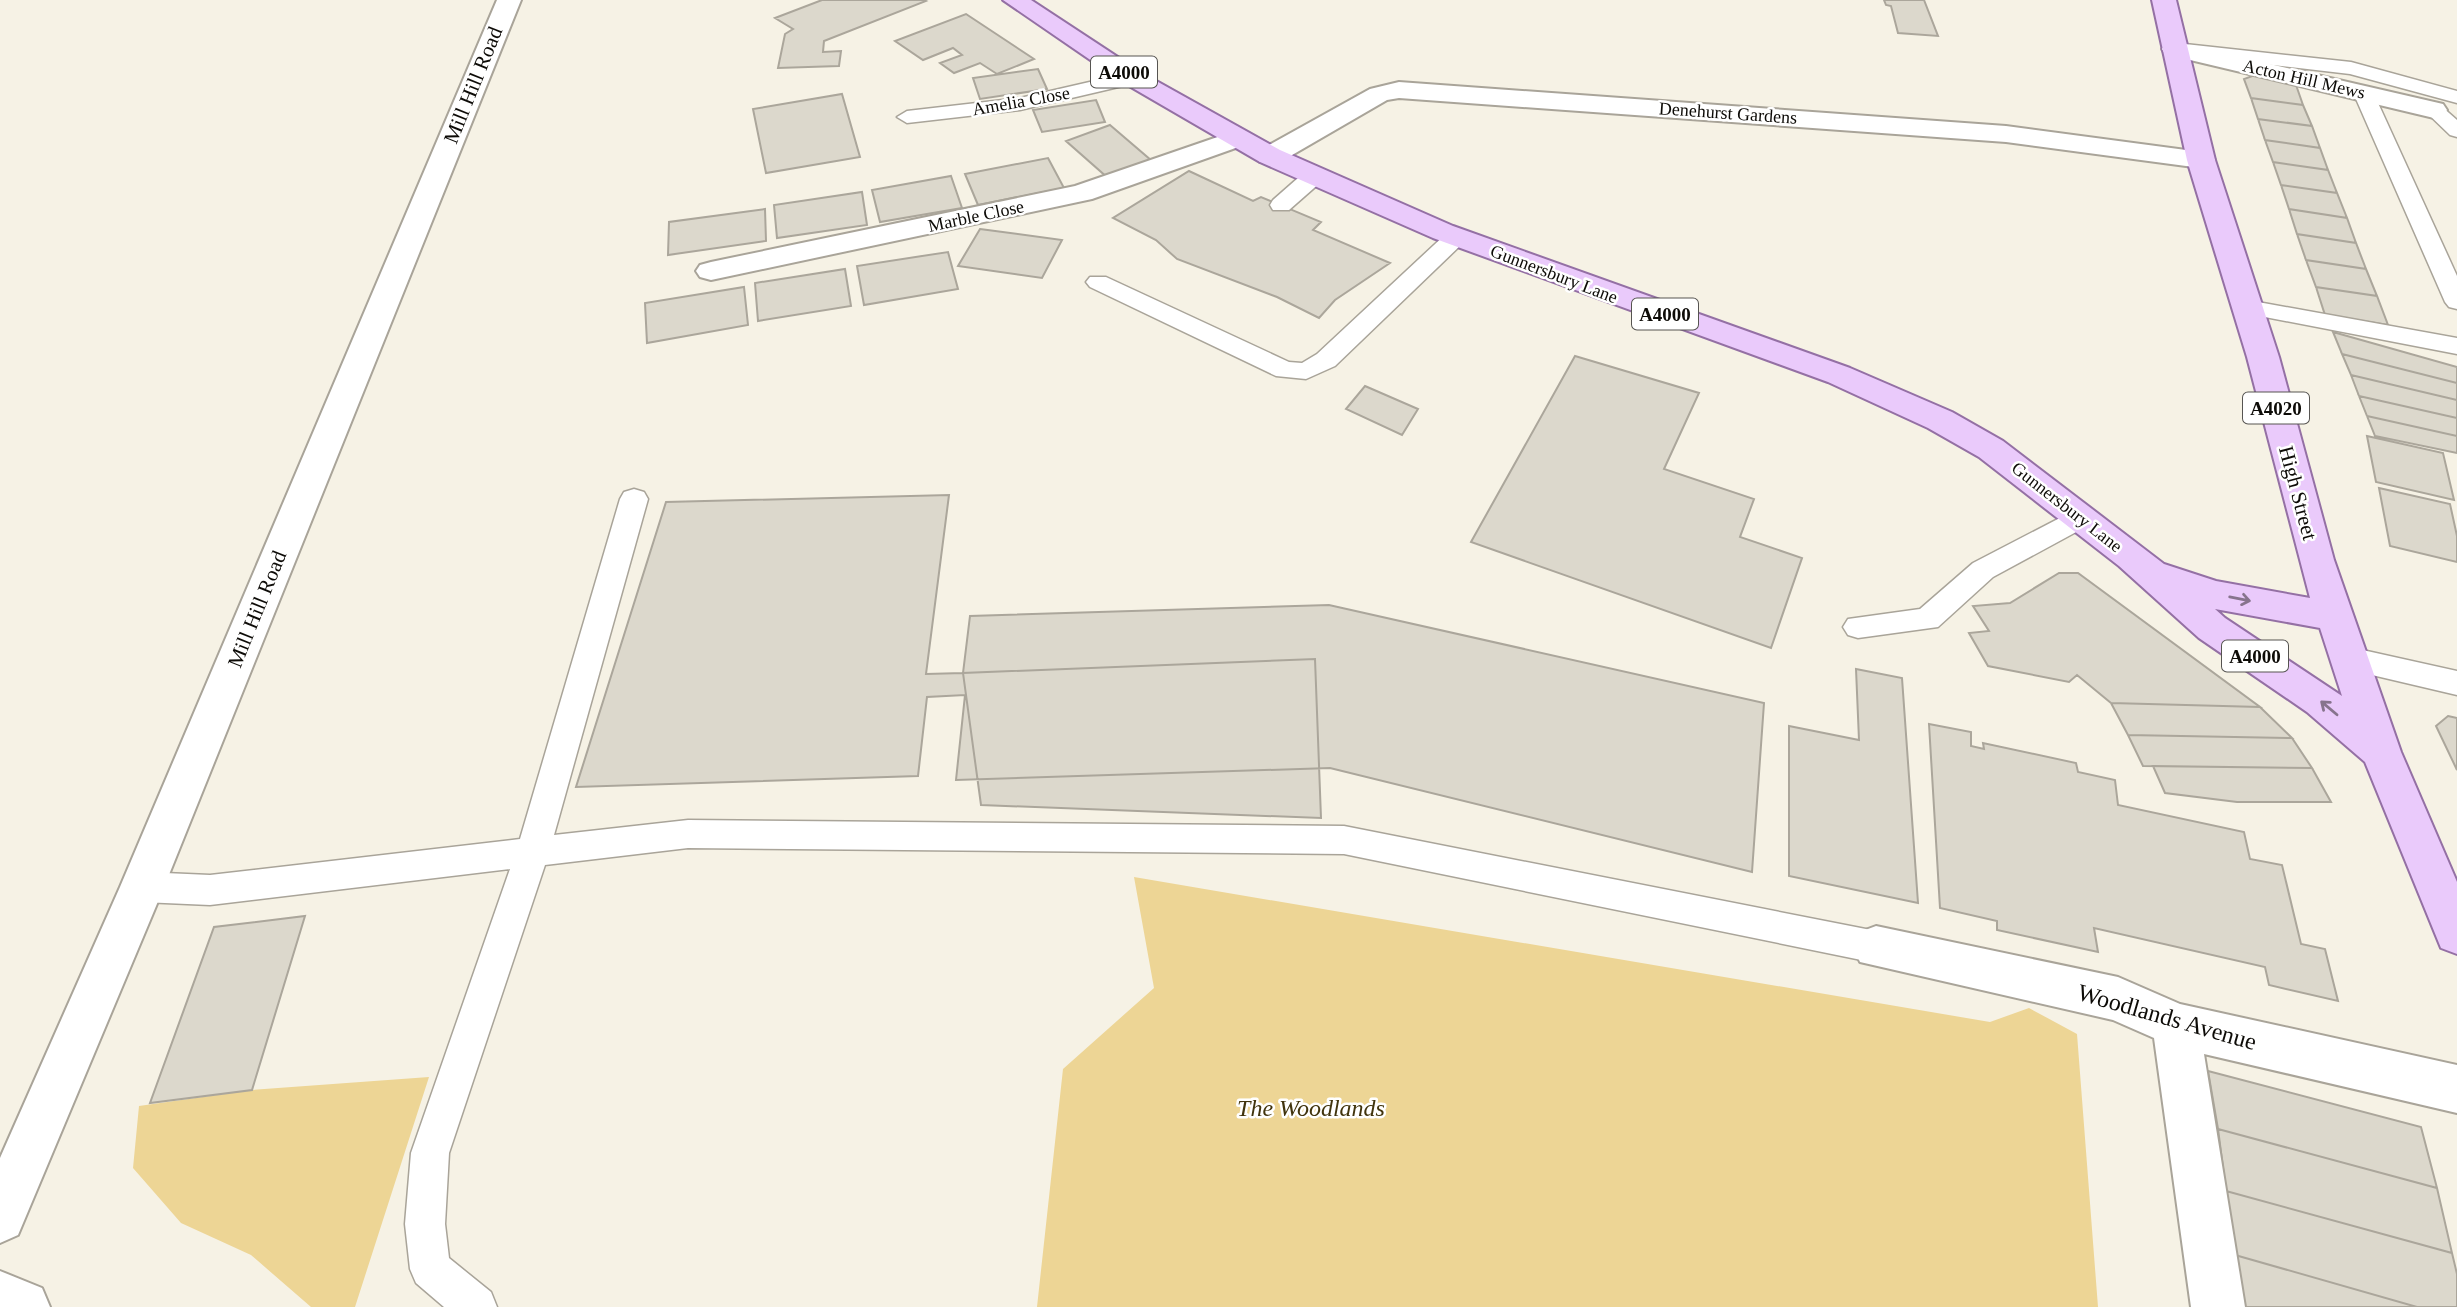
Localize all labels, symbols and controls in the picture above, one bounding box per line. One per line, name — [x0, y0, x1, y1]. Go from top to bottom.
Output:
street label: Mill Hill Road — [439, 23, 507, 147]
street label: Acton Hill Mews — [2241, 55, 2367, 103]
road number: A4000 — [1091, 57, 1157, 88]
street label: Amelia Close — [971, 83, 1071, 119]
street label: Denehurst Gardens — [1658, 98, 1798, 128]
street label: Marble Close — [926, 196, 1026, 236]
street label: Gunnersbury Lane — [1488, 241, 1620, 307]
road number: A4000 — [1632, 298, 1698, 330]
road number: A4020 — [2243, 392, 2309, 424]
street label: High Street — [2274, 443, 2322, 543]
street label: Gunnersbury Lane — [2008, 458, 2126, 556]
street label: Mill Hill Road — [223, 547, 291, 671]
one-way arrow — [2228, 593, 2251, 606]
road number: A4000 — [2222, 640, 2288, 671]
one-way arrow — [2320, 700, 2338, 716]
street label: Woodlands Avenue — [2075, 979, 2259, 1055]
park label: The Woodlands — [1237, 1095, 1385, 1121]

